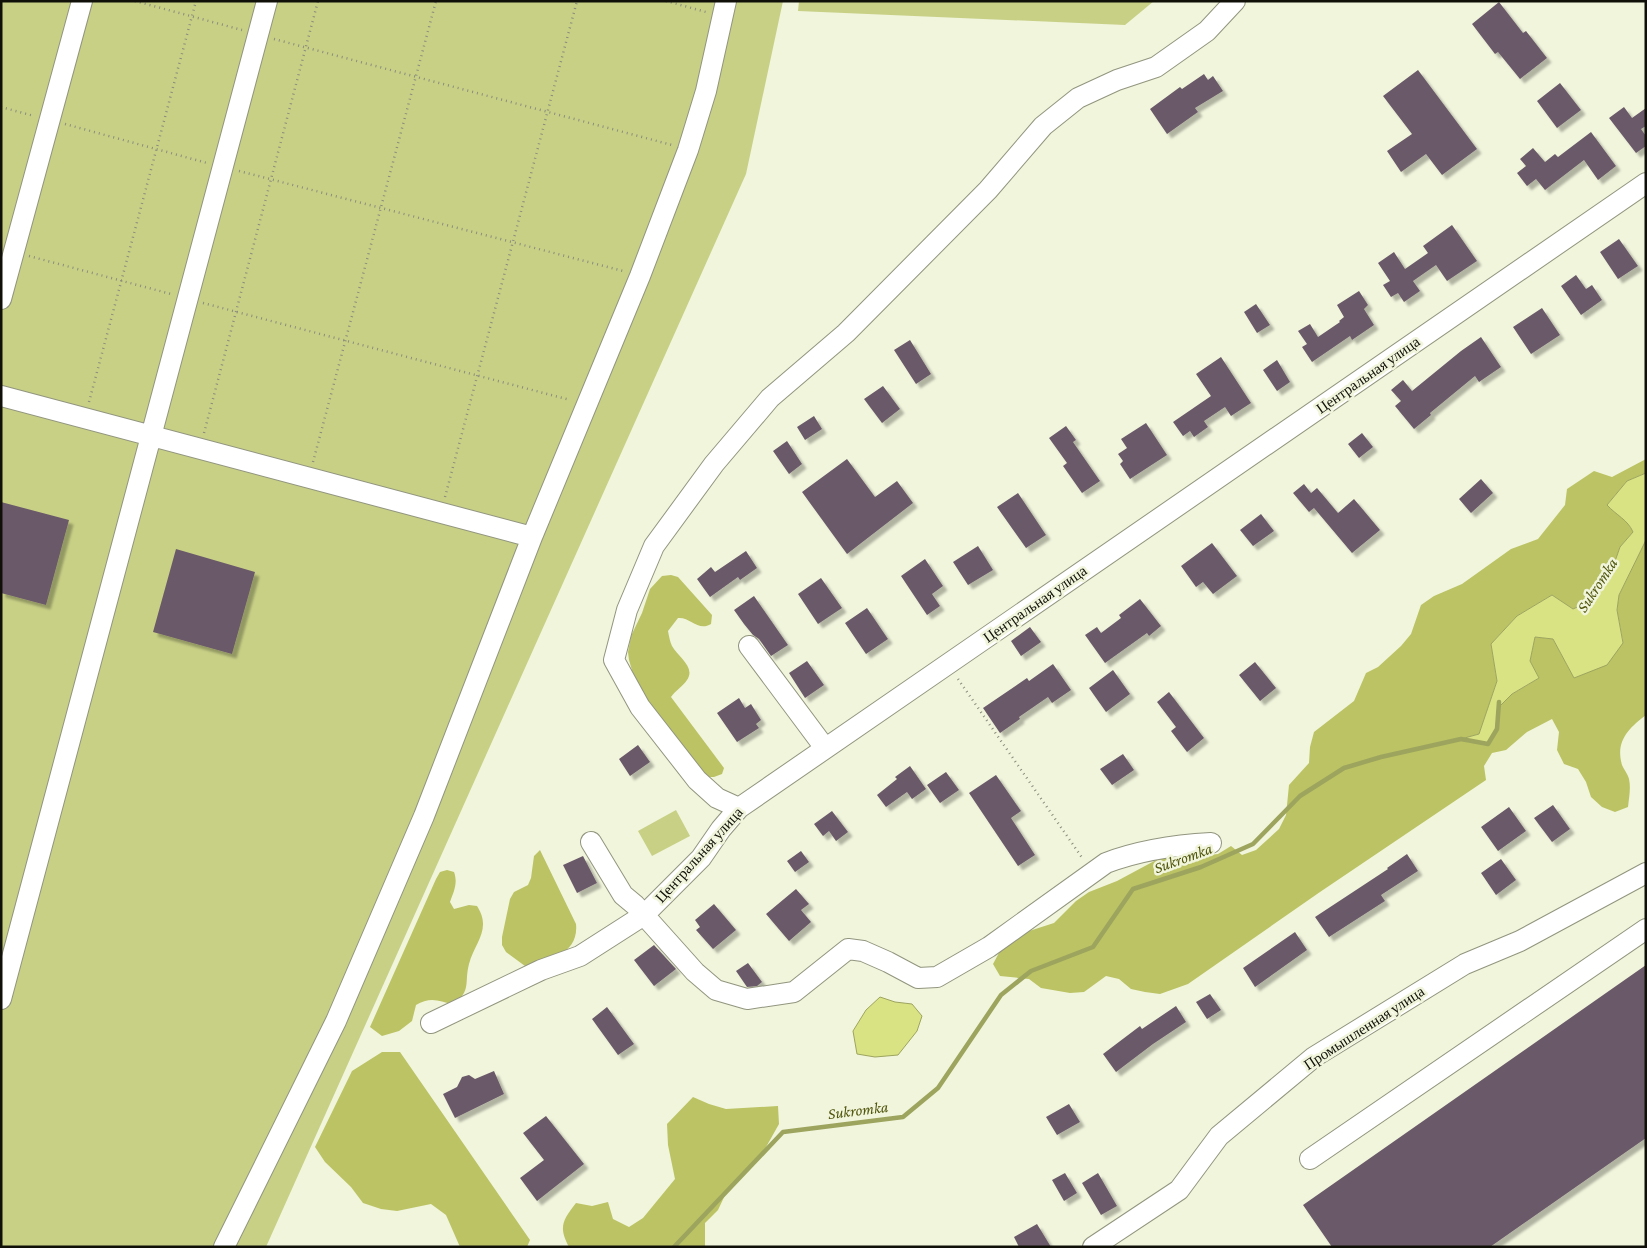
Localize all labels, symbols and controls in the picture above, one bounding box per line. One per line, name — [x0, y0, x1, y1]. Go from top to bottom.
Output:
street label: Центральная улица — [1313, 333, 1423, 417]
water label: Sukromka — [1573, 555, 1621, 615]
street label: Центральная улица — [980, 562, 1090, 646]
street label: Центральная улица — [652, 804, 746, 906]
water label: Sukromka — [1152, 839, 1215, 876]
street label: Промышленная улица — [1301, 983, 1427, 1073]
water label: Sukromka — [827, 1098, 890, 1122]

